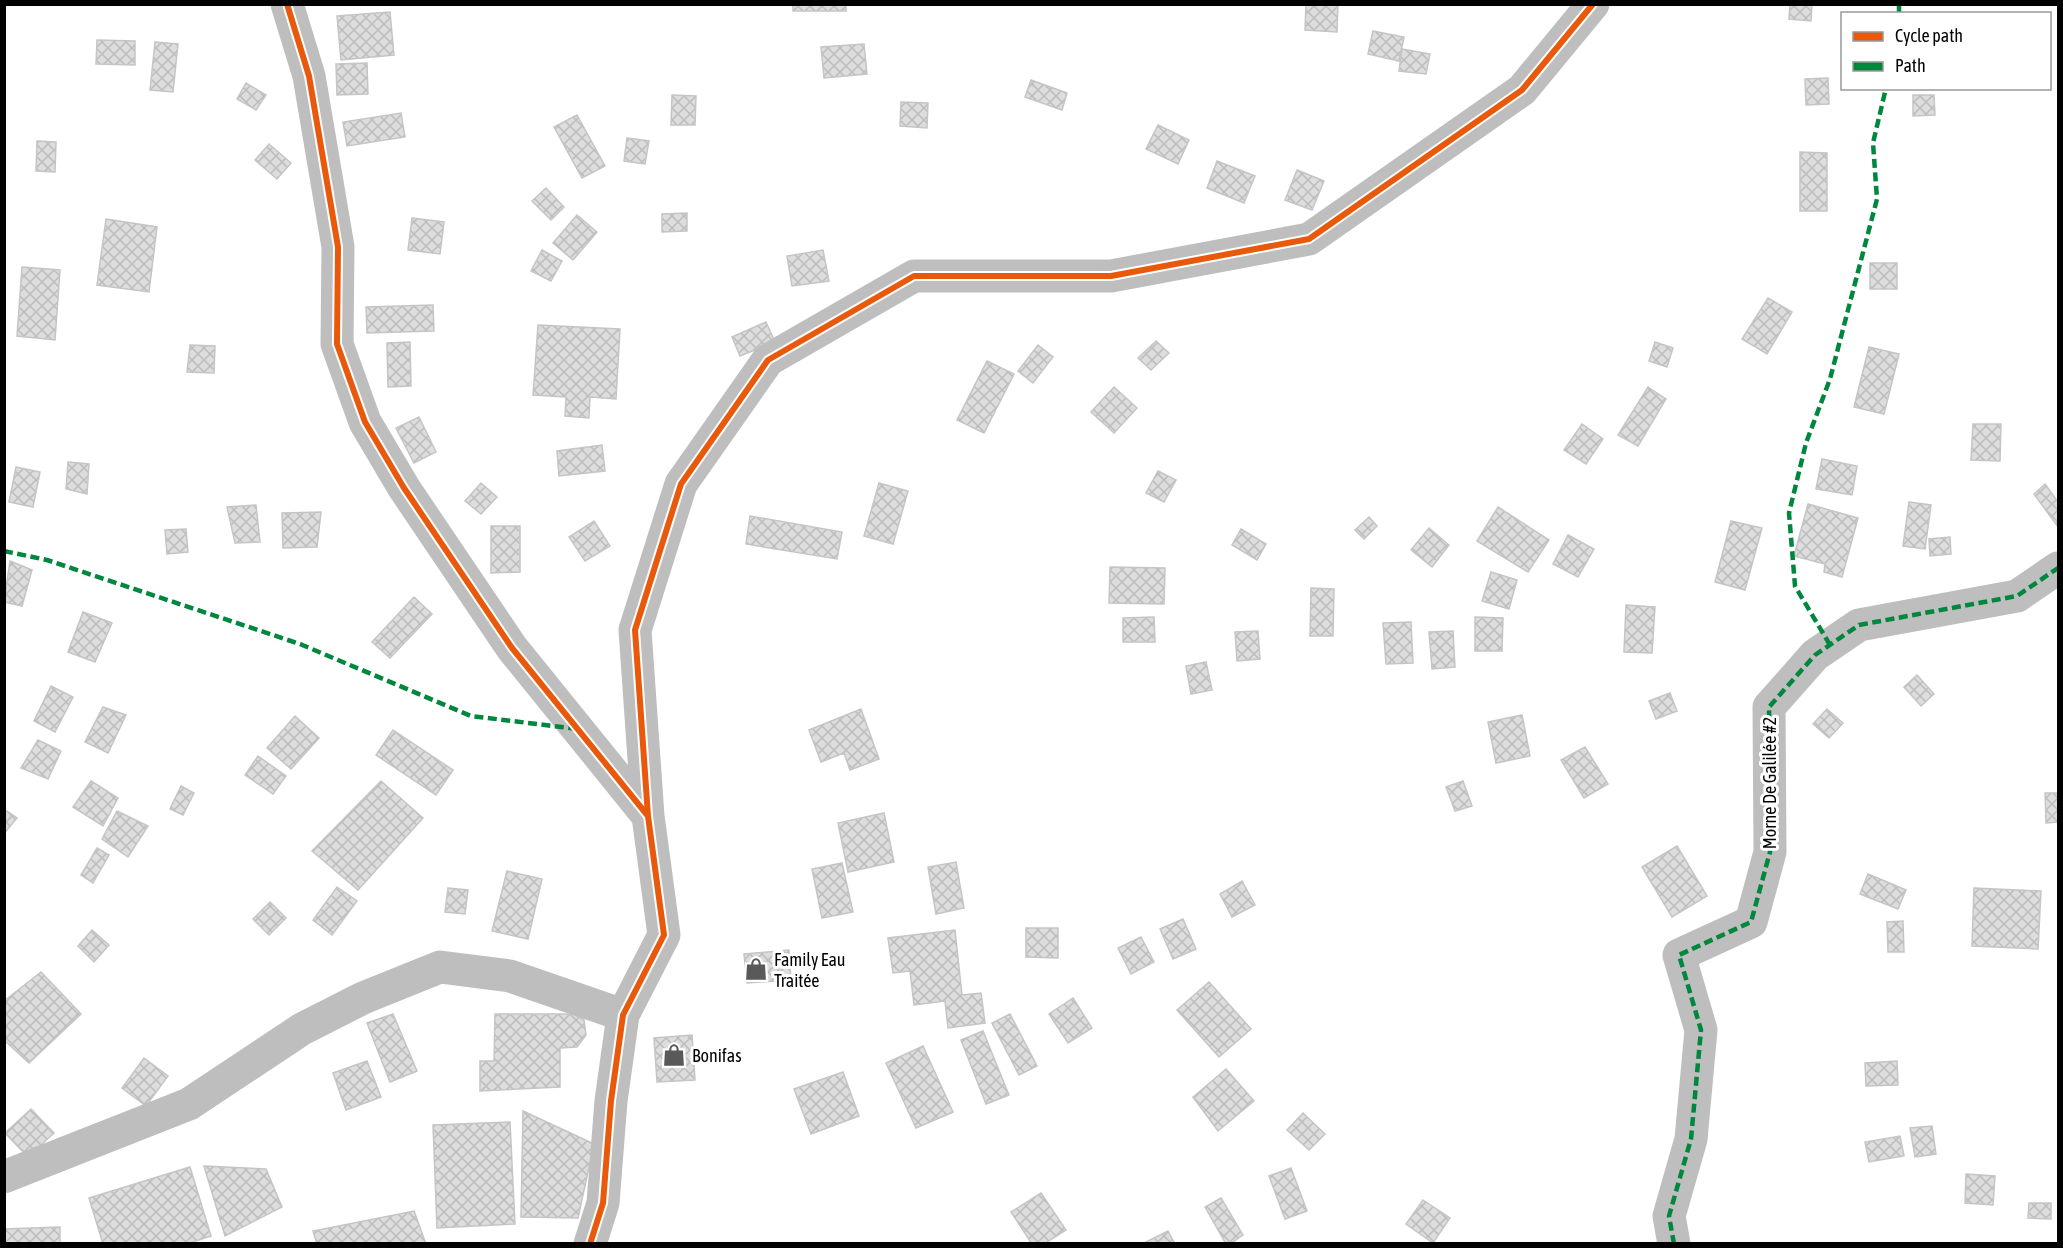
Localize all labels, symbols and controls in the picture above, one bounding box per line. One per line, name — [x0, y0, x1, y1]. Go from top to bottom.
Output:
legend — [1841, 12, 2051, 90]
text: Cycle path — [1895, 25, 1963, 46]
text: Path — [1895, 55, 1926, 76]
street label: Morne De Galilée #2 — [1759, 717, 1780, 849]
place label: Family Eau Traitée — [774, 949, 846, 991]
shop icon: Family Eau Traitée — [743, 956, 769, 982]
shop icon: Bonifas — [661, 1042, 687, 1068]
place label: Bonifas — [692, 1045, 742, 1066]

